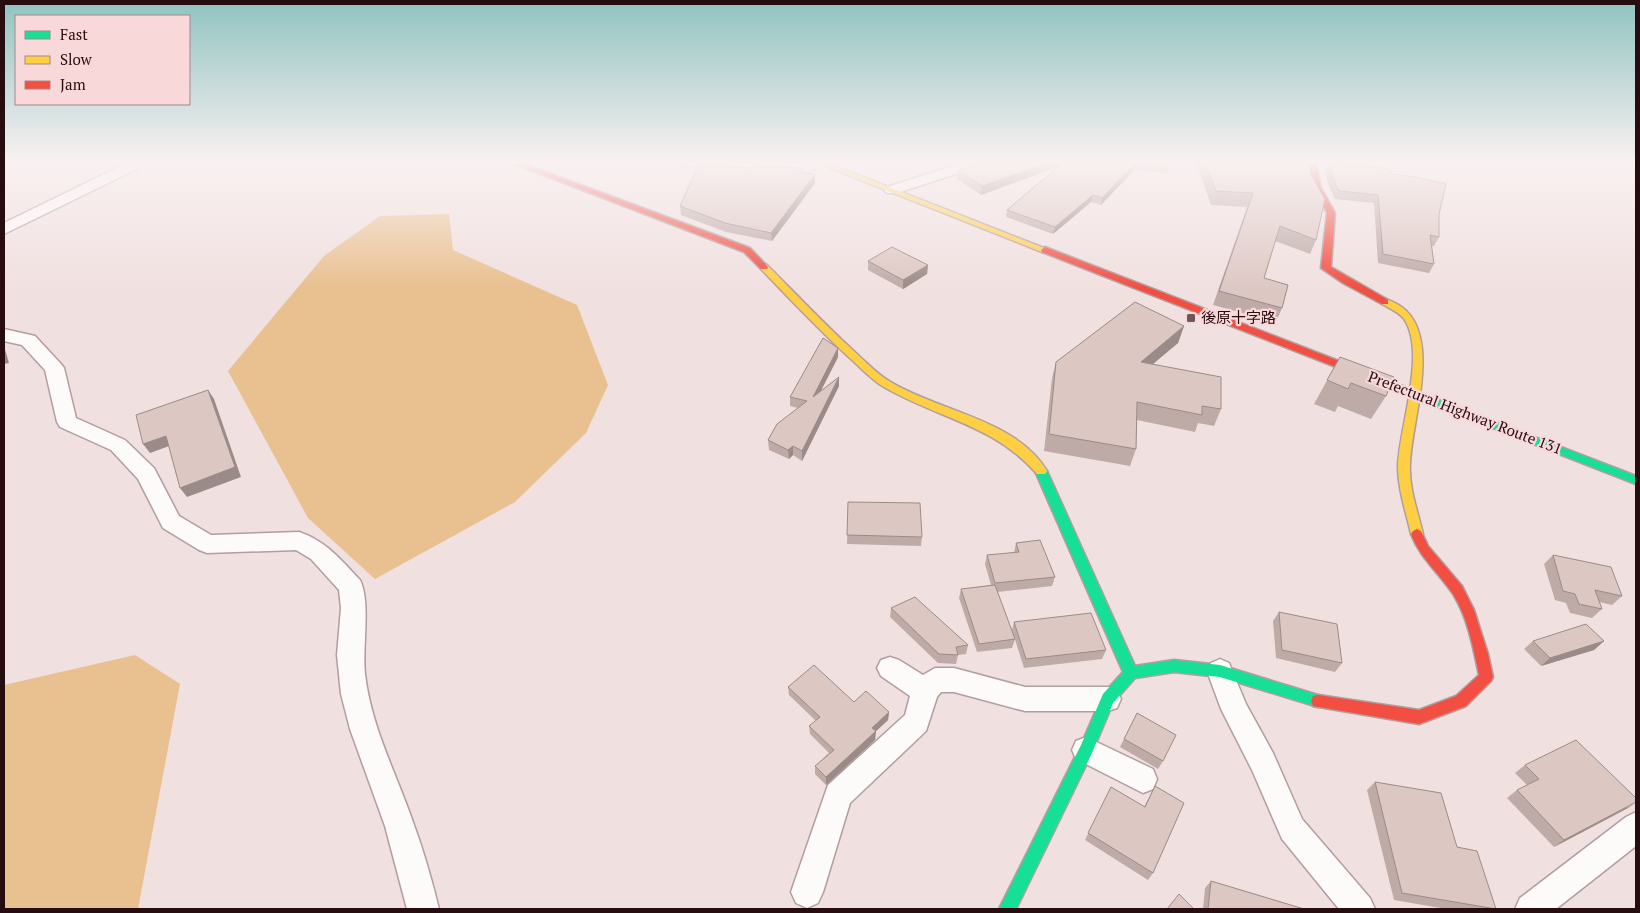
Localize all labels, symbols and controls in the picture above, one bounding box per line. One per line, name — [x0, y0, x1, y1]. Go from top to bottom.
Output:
legend — [15, 15, 190, 105]
text: Fast — [60, 24, 88, 44]
text: Slow — [60, 49, 93, 69]
text: Jam — [60, 74, 86, 94]
place label: 後原十字路 — [1201, 307, 1276, 327]
marker: 後原十字路 — [1185, 312, 1197, 324]
street label: Prefectural Highway Route 131 — [1366, 366, 1565, 458]

